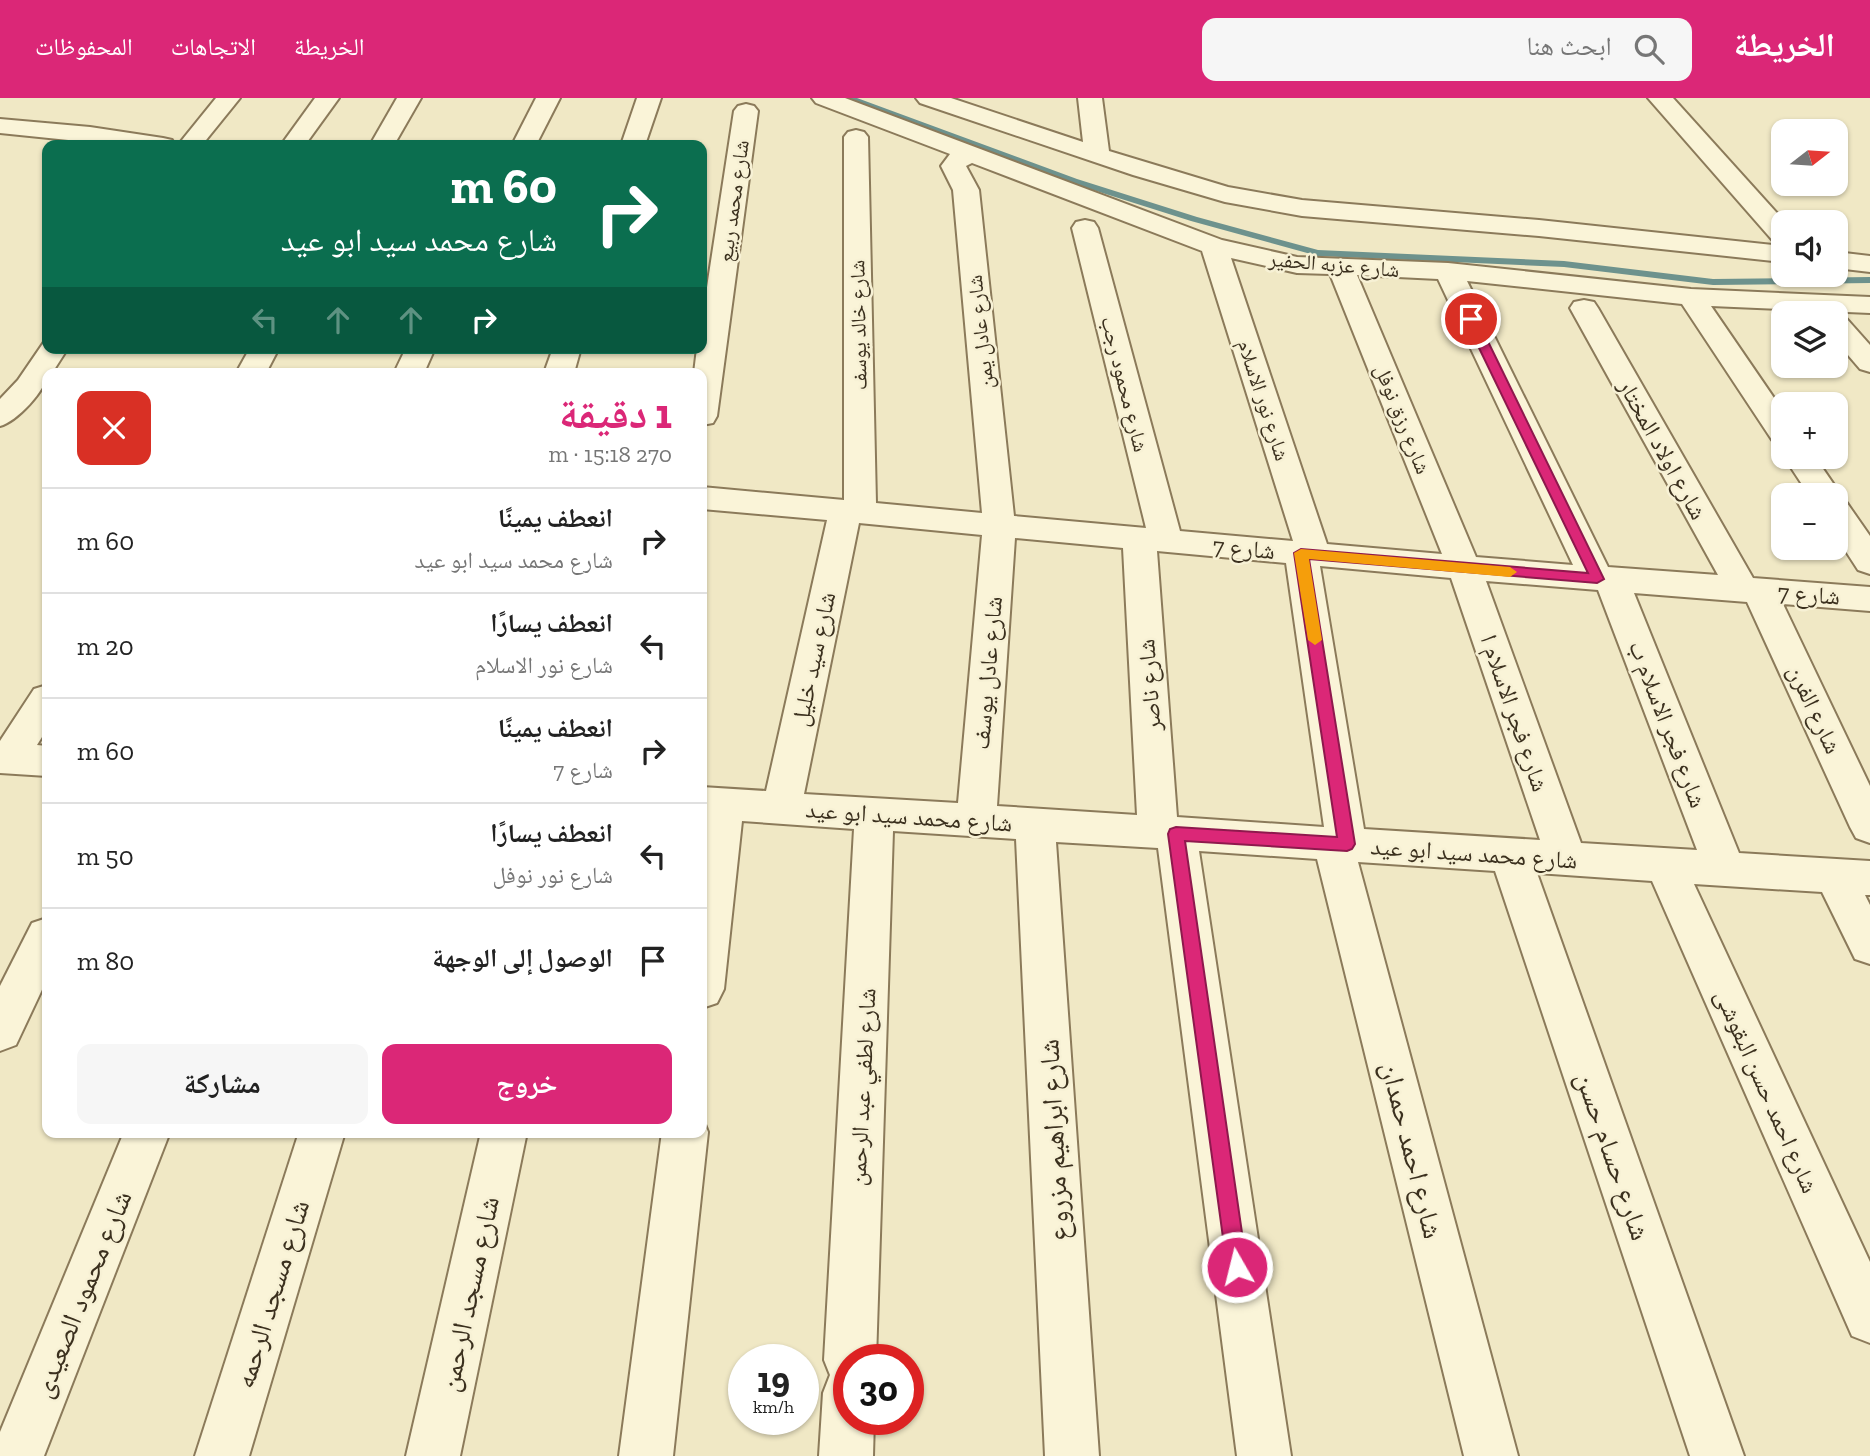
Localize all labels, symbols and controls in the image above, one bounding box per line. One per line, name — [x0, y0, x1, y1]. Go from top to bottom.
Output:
search box — [1202, 18, 1692, 81]
text: الخريطة — [1734, 25, 1835, 64]
text: ابحث هنا — [1527, 30, 1612, 62]
icon: search — [1630, 30, 1668, 68]
text: المحفوظات — [35, 32, 133, 61]
text: الاتجاهات — [171, 32, 256, 61]
text: الخريطة — [294, 32, 365, 61]
north arrow — [1771, 119, 1848, 196]
map controls — [1771, 119, 1848, 560]
street label: شارع محمد ربيع — [712, 138, 755, 264]
text: 60 m — [450, 157, 557, 216]
icon: right — [581, 168, 672, 259]
button: sound — [1771, 210, 1848, 287]
text: شارع محمد سيد ابو عيد — [281, 221, 557, 259]
street label: شارع عزبه الحفير — [1266, 246, 1401, 283]
street label: شارع خالد يوسف — [844, 260, 873, 390]
street label: شارع عادل يمن — [962, 274, 999, 390]
pin — [1441, 289, 1501, 349]
icon: arrive — [1452, 300, 1490, 338]
icon: left — [246, 301, 284, 339]
icon: ahead — [319, 301, 357, 339]
icon: ahead — [392, 301, 430, 339]
icon: right — [465, 301, 503, 339]
button: layers — [1771, 301, 1848, 378]
street label: شارع محمود رجب — [1095, 314, 1154, 455]
street label: شارع نور الاسلام — [1231, 336, 1295, 464]
street label: شارع رزق نوفل — [1369, 360, 1436, 478]
street label: شارع اولاد المختار — [1611, 373, 1714, 525]
text: 1 دقيقة — [559, 388, 672, 439]
button: close — [77, 391, 151, 465]
button: + — [1771, 392, 1848, 469]
text: 270 m · 15:18 — [548, 440, 672, 468]
button: − — [1771, 483, 1848, 560]
text: انعطف يمينًا — [498, 502, 613, 534]
icon: right — [634, 522, 672, 560]
text: 60 m — [77, 525, 134, 557]
street label: شارع 7 — [1212, 531, 1276, 566]
text: شارع محمد سيد ابو عيد — [415, 546, 613, 574]
street label: شارع 7 — [1777, 577, 1841, 612]
street label: شارع سيد خليل — [785, 589, 842, 729]
street label: شارع عادل يوسف — [966, 595, 1009, 751]
text: انعطف يسارًا — [490, 607, 613, 639]
icon: left — [634, 627, 672, 665]
text: 20 m — [77, 630, 134, 662]
street label: شارع فجر الاسلام ا — [1473, 631, 1555, 796]
street label: شارع فجر الاسلام ب — [1621, 636, 1713, 812]
street label: شارع ناصر — [1131, 638, 1168, 733]
text: شارع نور الاسلام — [475, 651, 613, 679]
street label: شارع الفرن — [1781, 660, 1848, 759]
text: انعطف يمينًا — [498, 712, 613, 744]
icon: right — [634, 732, 672, 770]
text: 60 m — [77, 735, 134, 767]
text: شارع 7 — [553, 756, 613, 784]
street label: شارع محمد سيد ابو عيد — [805, 794, 1013, 839]
text: انعطف يسارًا — [490, 817, 613, 849]
street label: شارع محمد سيد ابو عيد — [1370, 831, 1578, 876]
icon: left — [634, 837, 672, 875]
text: 50 m — [77, 840, 134, 872]
text: شارع نور نوفل — [493, 861, 613, 889]
text: الوصول إلى الوجهة — [432, 942, 613, 974]
icon: arrive — [634, 942, 672, 980]
text: 80 m — [77, 945, 134, 977]
street label: شارع احمد حسن البقوشى — [1708, 985, 1825, 1198]
street label: شارع لطفي عبد الرحمن — [842, 987, 887, 1187]
street label: شارع ابراهيم مزروع — [1032, 1038, 1078, 1242]
button: مشاركة — [77, 1044, 368, 1124]
button: خروج — [382, 1044, 672, 1124]
street label: شارع احمد حمدان — [1373, 1058, 1450, 1242]
street label: شارع حسام حسن — [1567, 1067, 1657, 1245]
street label: شارع محمود الصعيدى — [25, 1186, 139, 1403]
street label: شارع مسجد الرحمن — [432, 1193, 507, 1395]
street label: شارع مسجد الرحمه — [228, 1196, 317, 1392]
position arrow — [1200, 1230, 1274, 1304]
speed limit sign: 30 — [833, 1344, 924, 1435]
text: 19 — [757, 1359, 790, 1401]
text: km/h — [753, 1396, 794, 1418]

